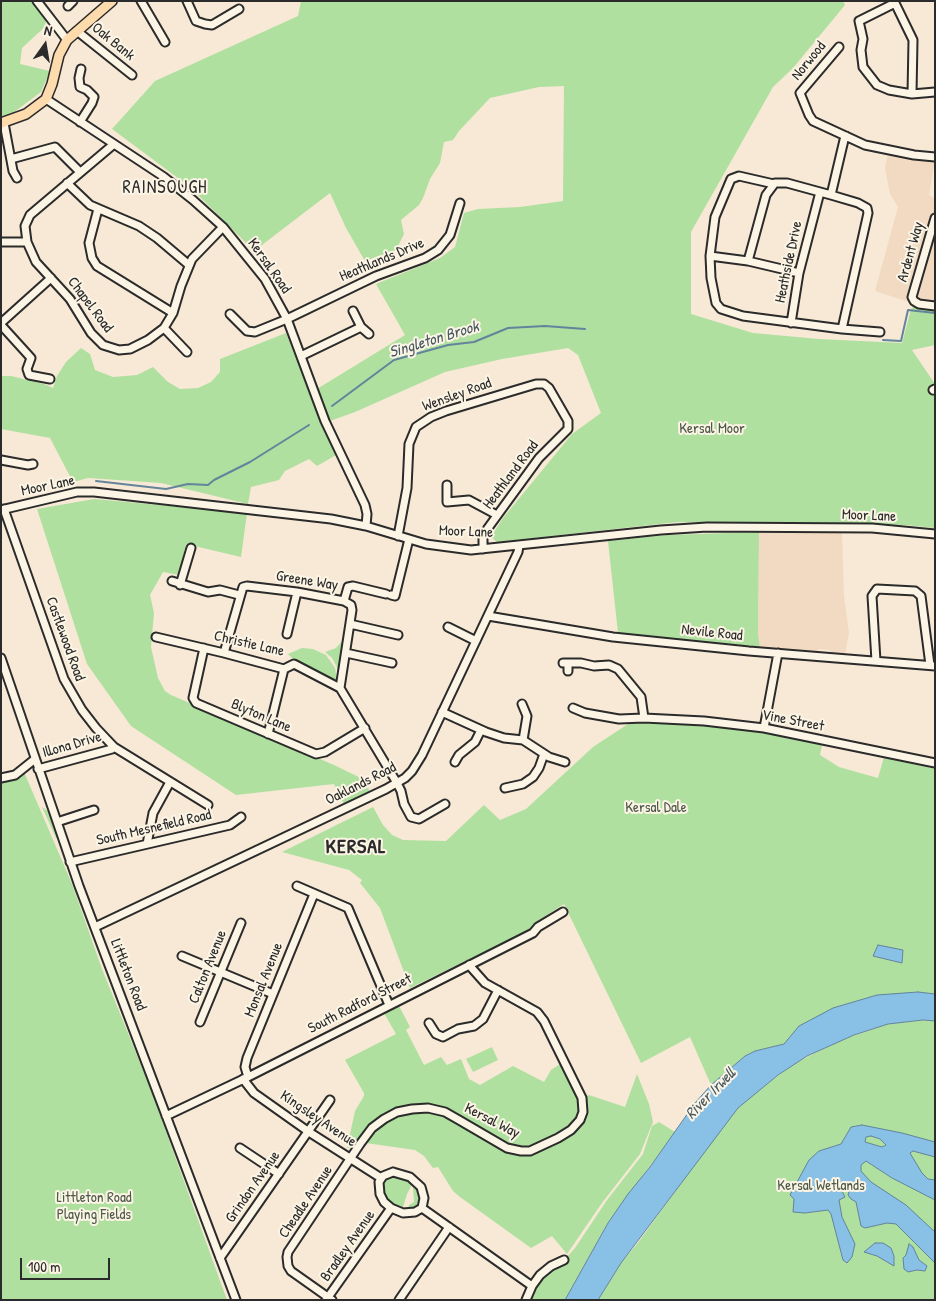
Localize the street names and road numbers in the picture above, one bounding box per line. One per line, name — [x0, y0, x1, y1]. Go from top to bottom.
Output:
street label: Oak Bank — [88, 19, 138, 65]
street label: Norwood — [788, 38, 830, 84]
street label: Heathside Drive — [772, 220, 806, 304]
street label: Ardent Way — [894, 220, 928, 284]
street label: Heathlands Drive — [337, 234, 427, 286]
street label: Kersal Road — [243, 235, 295, 297]
street label: Chapel Road — [63, 274, 117, 336]
street label: Wensley Road — [420, 374, 494, 416]
street label: Heathland Road — [479, 437, 543, 513]
street label: Moor Lane — [19, 472, 77, 500]
street label: Moor Lane — [841, 506, 897, 526]
street label: Moor Lane — [438, 522, 494, 542]
street label: Greene Way — [275, 567, 339, 595]
street label: Castlewood Road — [42, 595, 88, 683]
street label: Nevile Road — [681, 621, 743, 645]
street label: Christie Lane — [212, 627, 286, 661]
street label: Blyton Lane — [228, 695, 294, 737]
street label: Vine Street — [760, 706, 826, 736]
street label: Illona Drive — [41, 728, 103, 762]
street label: Oaklands Road — [323, 759, 399, 809]
street label: South Mesnefield Road — [95, 806, 213, 850]
street label: Calton Avenue — [185, 928, 231, 1006]
street label: Littleton Road — [106, 937, 150, 1013]
street label: Monsal Avenue — [241, 940, 287, 1020]
street label: South Radford Street — [305, 970, 415, 1038]
street label: Kingsley Avenue — [276, 1087, 360, 1151]
street label: Kersal Way — [461, 1099, 523, 1143]
street label: Grindon Avenue — [222, 1148, 284, 1226]
street label: Cheadle Avenue — [275, 1162, 337, 1242]
street label: Bradley Avenue — [317, 1207, 379, 1285]

